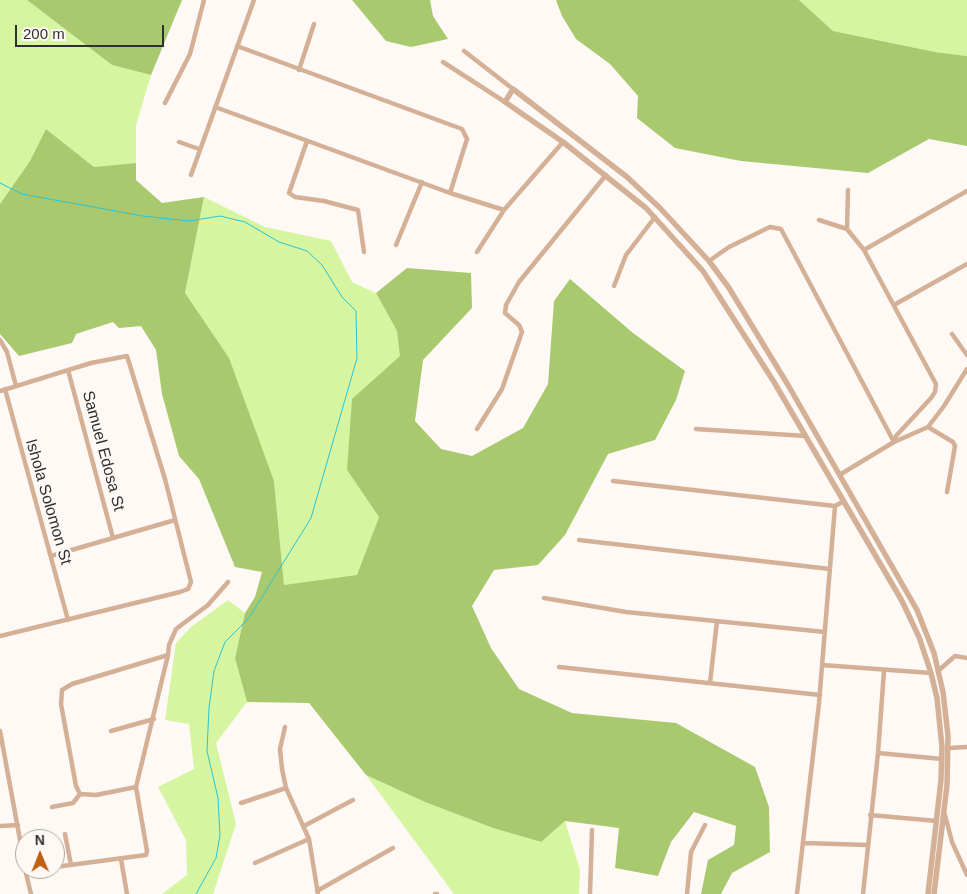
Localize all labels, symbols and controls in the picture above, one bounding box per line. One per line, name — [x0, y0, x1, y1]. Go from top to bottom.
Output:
scale bar — [18, 15, 166, 47]
text: 200 m — [23, 25, 65, 42]
street label: Samuel Edosa St — [78, 389, 128, 513]
street label: Ishola Solomon St — [21, 437, 75, 567]
north arrow — [15, 829, 65, 879]
text: N — [35, 832, 45, 848]

